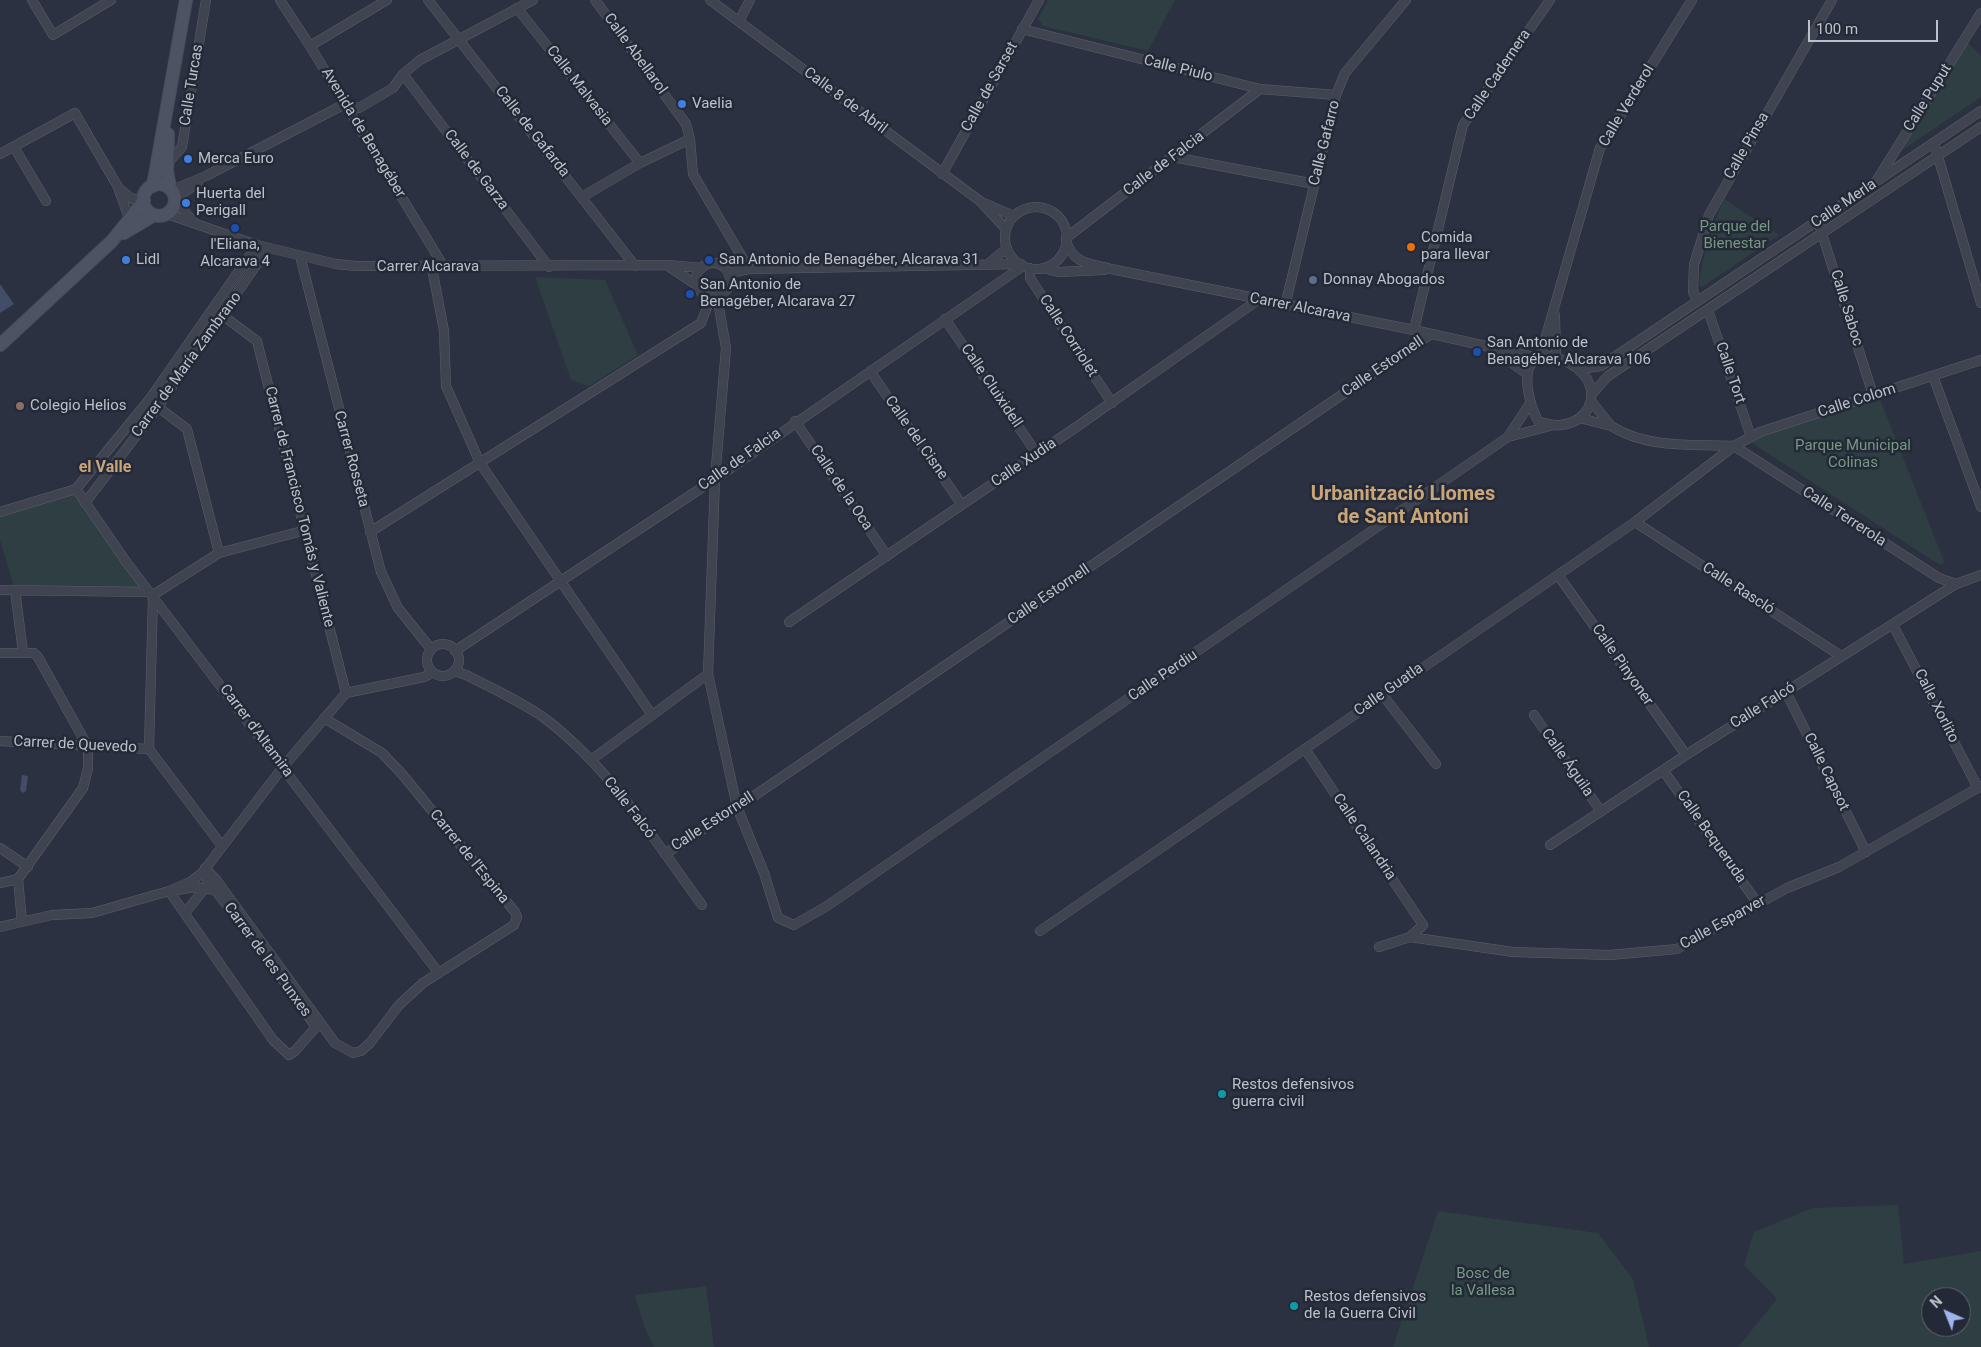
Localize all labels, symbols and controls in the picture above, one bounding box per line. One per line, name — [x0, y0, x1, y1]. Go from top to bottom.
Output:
street label: Calle Abellarol — [600, 10, 670, 98]
scale bar — [1811, 10, 1941, 42]
text: 100 m — [1816, 20, 1858, 38]
street label: Calle Cadernera — [1461, 26, 1535, 124]
street label: Calle de Sarset — [958, 39, 1022, 135]
street label: Calle Malvasia — [542, 42, 616, 130]
street label: Calle Turcas — [177, 43, 207, 127]
street label: Calle Piulo — [1142, 52, 1214, 86]
street label: Calle Puput — [1900, 61, 1956, 135]
street label: Calle Verderol — [1595, 62, 1659, 150]
street label: Calle 8 de Abril — [800, 64, 890, 138]
street label: Avenida de Benagéber — [317, 65, 409, 201]
street label: Calle de Gafarda — [491, 83, 573, 181]
place label: Vaelia — [692, 95, 733, 113]
marker: Vaelia — [676, 98, 688, 110]
street label: Calle Gafarro — [1306, 99, 1344, 187]
street label: Calle Pinsa — [1721, 109, 1773, 183]
street label: Calle de Garza — [440, 126, 512, 214]
street label: Calle de Falcia — [1120, 128, 1208, 200]
place label: Merca Euro — [198, 150, 274, 168]
marker: Merca Euro — [182, 153, 194, 165]
street label: Calle Merla — [1808, 176, 1880, 232]
place label: Huerta del Perigall — [196, 185, 265, 220]
marker: Huerta del Perigall — [180, 197, 192, 209]
park label: Parque del Bienestar — [1699, 218, 1771, 253]
marker: l'Eliana, Alcarava 4 — [229, 222, 241, 234]
place label: Comida para llevar — [1421, 229, 1490, 264]
place label: l'Eliana, Alcarava 4 — [200, 236, 270, 271]
marker: Comida para llevar — [1405, 241, 1417, 253]
place label: Lidl — [136, 251, 160, 269]
place label: San Antonio de Benagéber, Alcarava 31 — [719, 251, 979, 269]
marker: Lidl — [120, 254, 132, 266]
marker: San Antonio de Benagéber, Alcarava 31 — [703, 254, 715, 266]
street label: Carrer Alcarava — [377, 258, 479, 276]
street label: Calle Saboc — [1826, 268, 1866, 348]
place label: Donnay Abogados — [1323, 271, 1445, 289]
marker: Donnay Abogados — [1307, 274, 1319, 286]
place label: San Antonio de Benagéber, Alcarava 27 — [700, 276, 856, 311]
marker: San Antonio de Benagéber, Alcarava 27 — [684, 288, 696, 300]
street label: Carrer de María Zambrano — [128, 289, 246, 441]
street label: Carrer Alcarava — [1248, 289, 1352, 327]
street label: Calle Corriolet — [1035, 292, 1101, 380]
street label: Calle Estornell — [1339, 333, 1427, 401]
place label: San Antonio de Benagéber, Alcarava 106 — [1487, 334, 1651, 369]
street label: Calle Tort — [1711, 340, 1749, 406]
street label: Calle Cluixidell — [956, 341, 1026, 431]
marker: San Antonio de Benagéber, Alcarava 106 — [1471, 346, 1483, 358]
street label: Calle Colom — [1816, 380, 1898, 422]
street label: Carrer de Francisco Tomás y Valiente — [260, 385, 338, 629]
street label: Calle del Cisne — [881, 393, 951, 483]
place label: Colegio Helios — [30, 397, 127, 415]
marker: Colegio Helios — [14, 400, 26, 412]
street label: Carrer Rosseta — [329, 409, 373, 509]
street label: Calle de Falcia — [695, 425, 785, 495]
street label: Calle Xudia — [988, 435, 1060, 491]
park label: Parque Municipal Colinas — [1795, 437, 1911, 472]
street label: Calle de la Oca — [806, 442, 876, 534]
district label: el Valle — [79, 458, 131, 478]
district label: Urbanització Llomes de Sant Antoni — [1311, 483, 1495, 530]
street label: Calle Terrerola — [1799, 483, 1889, 551]
street label: Calle Rascló — [1699, 559, 1777, 619]
street label: Calle Estornell — [1005, 561, 1093, 629]
street label: Calle Pinyoner — [1587, 621, 1657, 709]
street label: Calle Perdiu — [1125, 646, 1201, 706]
street label: Calle Guatla — [1351, 660, 1427, 720]
street label: Calle Xorlito — [1910, 666, 1962, 746]
street label: Calle Falcó — [1727, 679, 1799, 733]
street label: Carrer d'Altamira — [215, 681, 297, 781]
street label: Calle Águila — [1537, 726, 1597, 800]
street label: Calle Capsot — [1799, 730, 1853, 814]
street label: Carrer de Quevedo — [13, 733, 137, 757]
street label: Calle Falcó — [599, 774, 659, 842]
street label: Calle Bequeruda — [1672, 787, 1750, 887]
street label: Calle Estornell — [668, 789, 758, 855]
street label: Calle Calandria — [1329, 790, 1399, 884]
street label: Carrer de l'Espina — [426, 806, 512, 908]
street label: Calle Esparver — [1677, 892, 1769, 954]
street label: Carrer de les Punxes — [219, 899, 315, 1021]
place label: Restos defensivos guerra civil — [1232, 1076, 1354, 1111]
marker: Restos defensivos guerra civil — [1216, 1088, 1228, 1100]
park label: Bosc de la Vallesa — [1451, 1265, 1515, 1300]
north arrow — [1921, 1287, 1971, 1337]
place label: Restos defensivos de la Guerra Civil — [1304, 1288, 1426, 1323]
text: N — [1927, 1293, 1945, 1311]
marker: Restos defensivos de la Guerra Civil — [1288, 1300, 1300, 1312]

